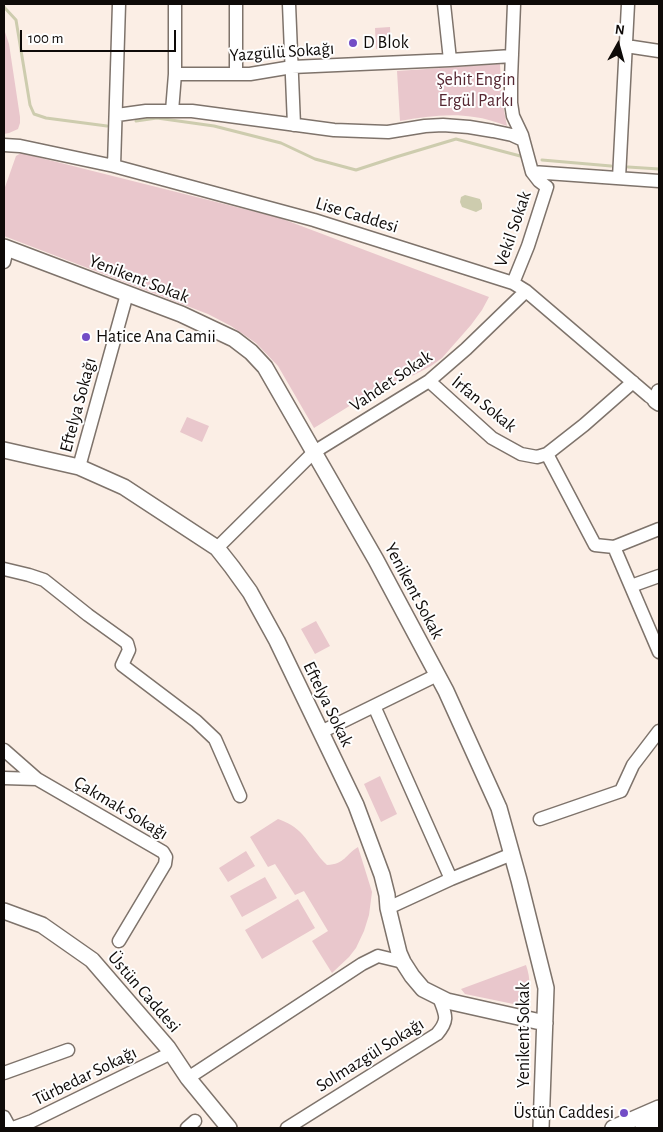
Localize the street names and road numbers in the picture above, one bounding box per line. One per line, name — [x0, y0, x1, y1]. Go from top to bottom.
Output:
street label: Yazgülü Sokağı — [229, 38, 335, 66]
street label: Vekil Sokak — [490, 188, 536, 270]
street label: Lise Caddesi — [313, 192, 401, 238]
street label: Yenikent Sokak — [86, 250, 192, 308]
street label: Vahdet Sokak — [346, 346, 436, 416]
street label: Eftelya Sokağı — [55, 355, 101, 455]
street label: İrfan Sokak — [447, 371, 521, 437]
street label: Yenikent Sokak — [380, 539, 448, 643]
street label: Eftelya Sokak — [298, 658, 358, 750]
street label: Çakmak Sokağı — [70, 771, 172, 845]
street label: Üstün Caddesi — [103, 947, 185, 1037]
street label: Yenikent Sokak — [513, 982, 535, 1088]
street label: Solmazgül Sokağı — [312, 1013, 428, 1097]
street label: Türbedar Sokağı — [30, 1042, 140, 1110]

